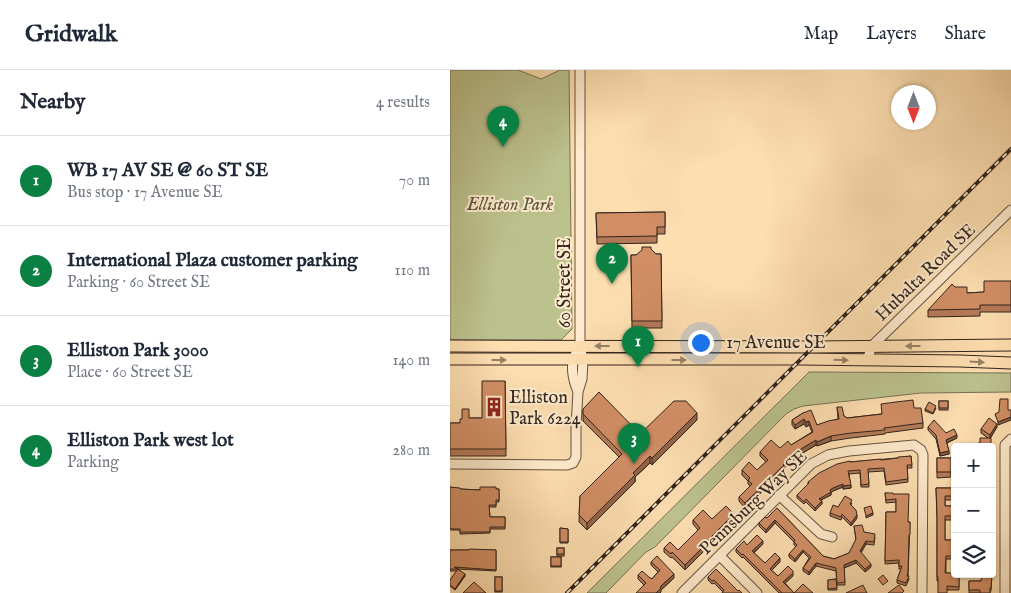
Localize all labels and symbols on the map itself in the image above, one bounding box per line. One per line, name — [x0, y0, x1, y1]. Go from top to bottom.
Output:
north arrow — [891, 85, 936, 130]
pin: 4 — [487, 106, 519, 147]
park label: Elliston Park — [466, 194, 553, 217]
street label: Hubalta Road SE — [871, 219, 981, 327]
street label: 60 Street SE — [554, 238, 577, 328]
pin: 2 — [596, 243, 628, 284]
pin: 1 — [622, 326, 654, 367]
your location — [688, 330, 714, 356]
street label: 17 Avenue SE — [726, 332, 826, 355]
one-way arrow — [594, 342, 610, 350]
one-way arrow — [905, 343, 921, 351]
one-way arrow — [491, 356, 507, 364]
one-way arrow — [671, 356, 687, 364]
one-way arrow — [833, 356, 849, 364]
one-way arrow — [969, 359, 985, 367]
place label: Elliston Park 6224 — [509, 387, 581, 431]
building icon: Elliston Park 6224 — [483, 396, 505, 418]
pin: 3 — [618, 423, 650, 464]
street label: Pennsburg Way SE — [695, 446, 813, 560]

